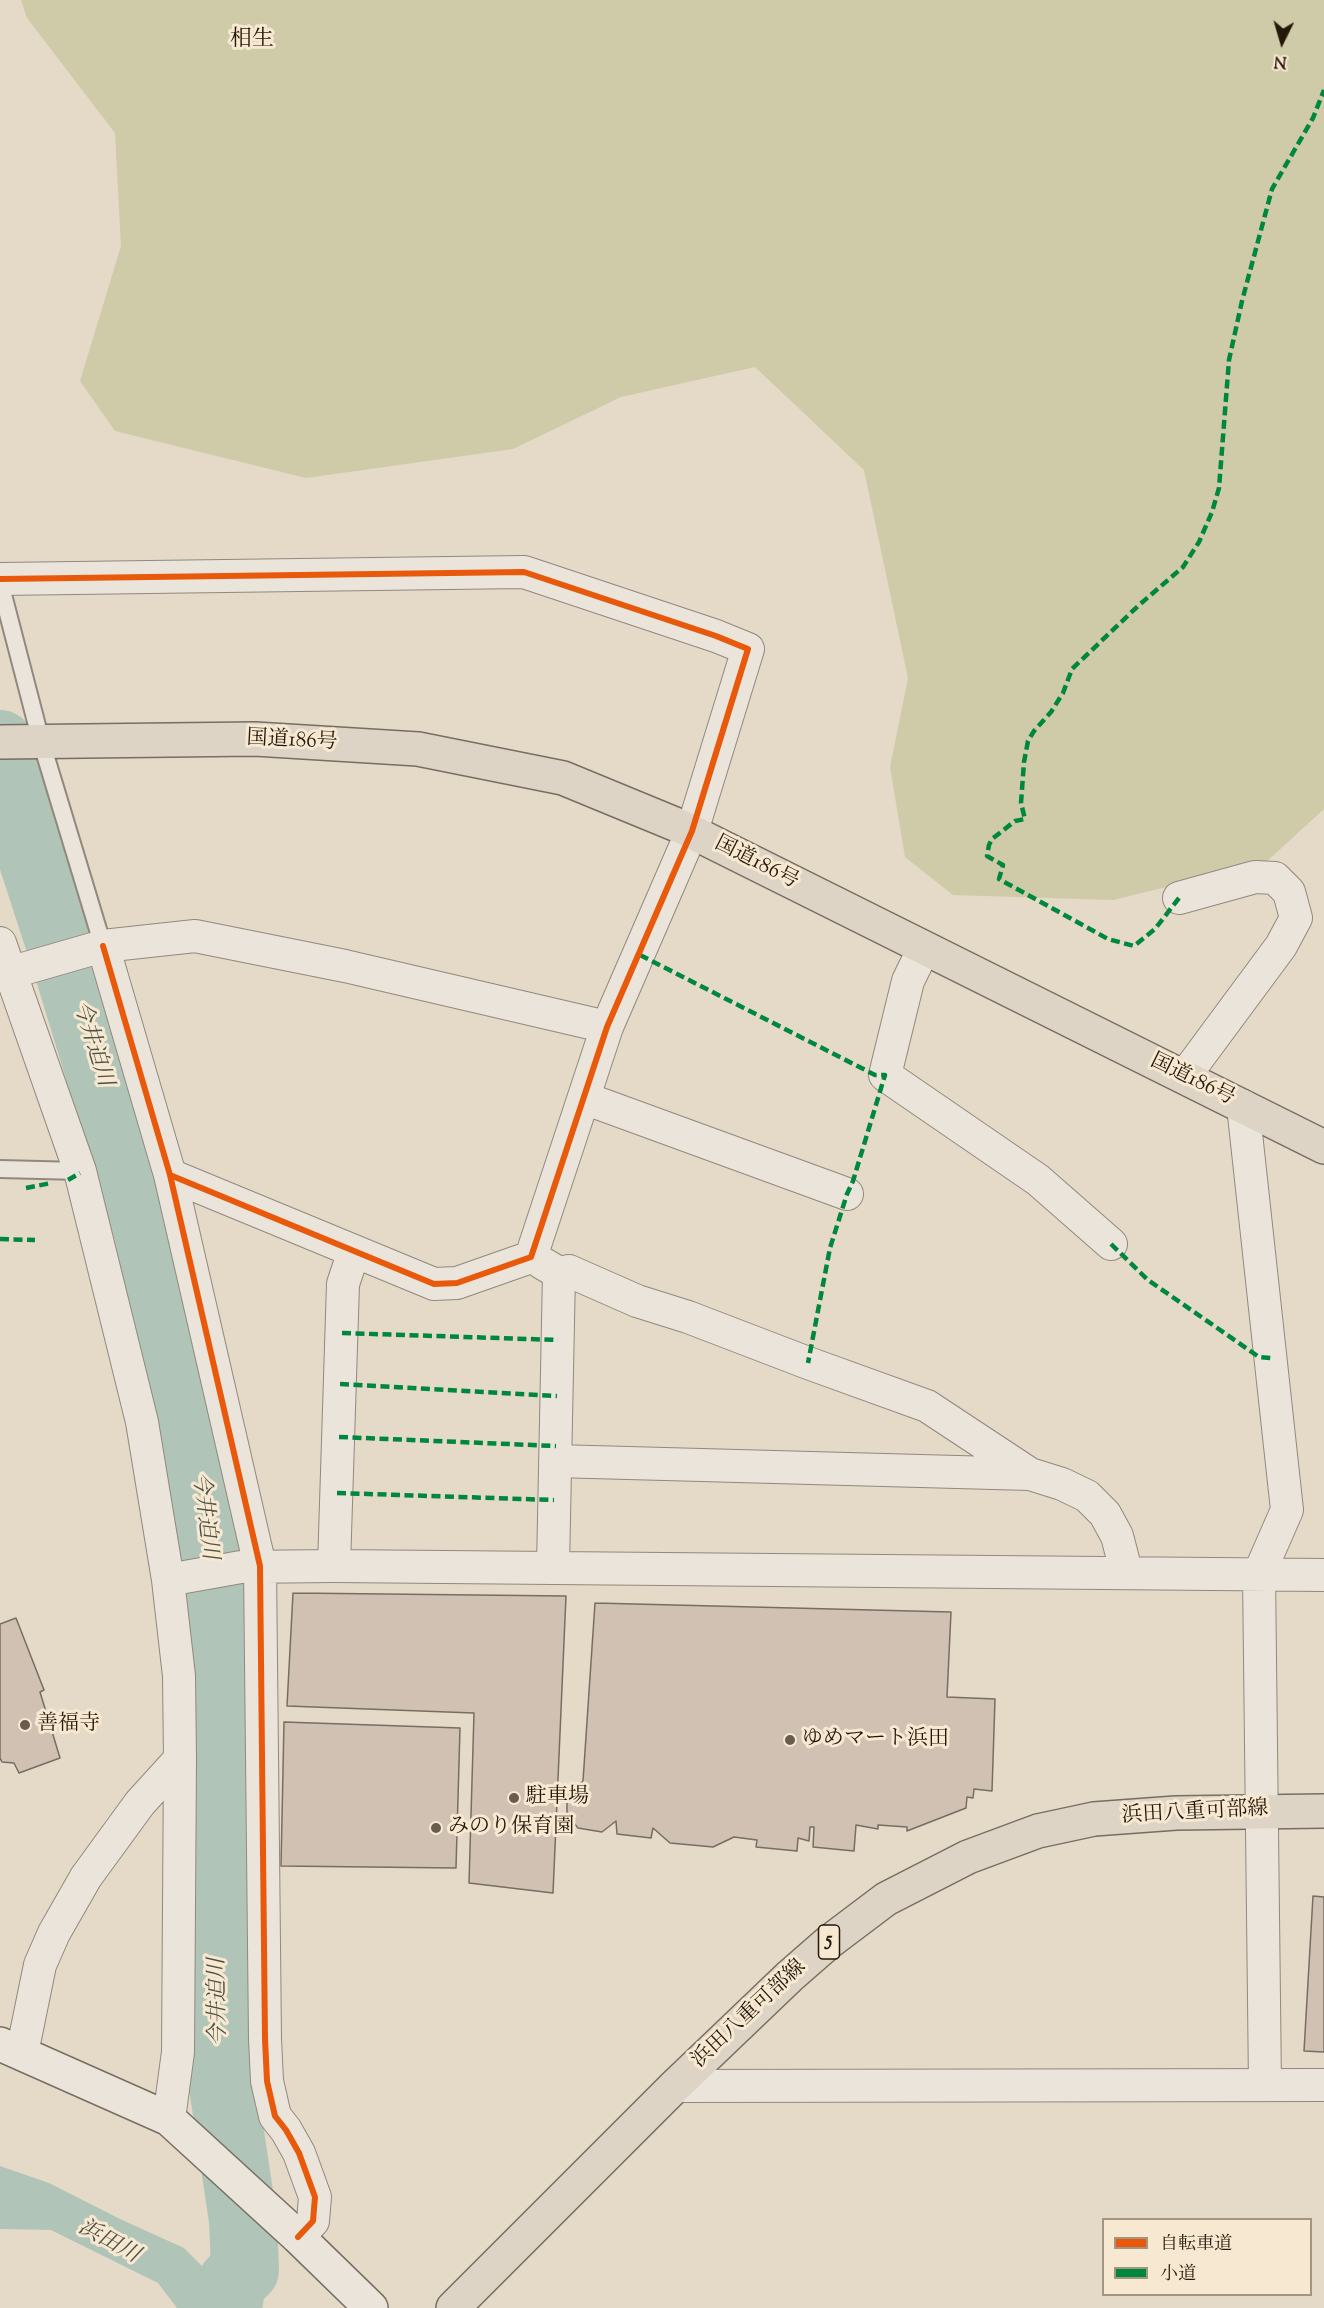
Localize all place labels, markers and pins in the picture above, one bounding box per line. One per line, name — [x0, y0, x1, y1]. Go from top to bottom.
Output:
place label: 善福寺 — [37, 1712, 100, 1738]
marker: 善福寺 — [18, 1718, 32, 1732]
place label: ゆめマート浜田 — [802, 1727, 949, 1753]
marker: ゆめマート浜田 — [783, 1733, 797, 1747]
place label: 駐車場 — [526, 1785, 589, 1811]
marker: 駐車場 — [507, 1791, 521, 1805]
place label: みのり保育園 — [448, 1815, 574, 1841]
marker: みのり保育園 — [429, 1821, 443, 1835]

